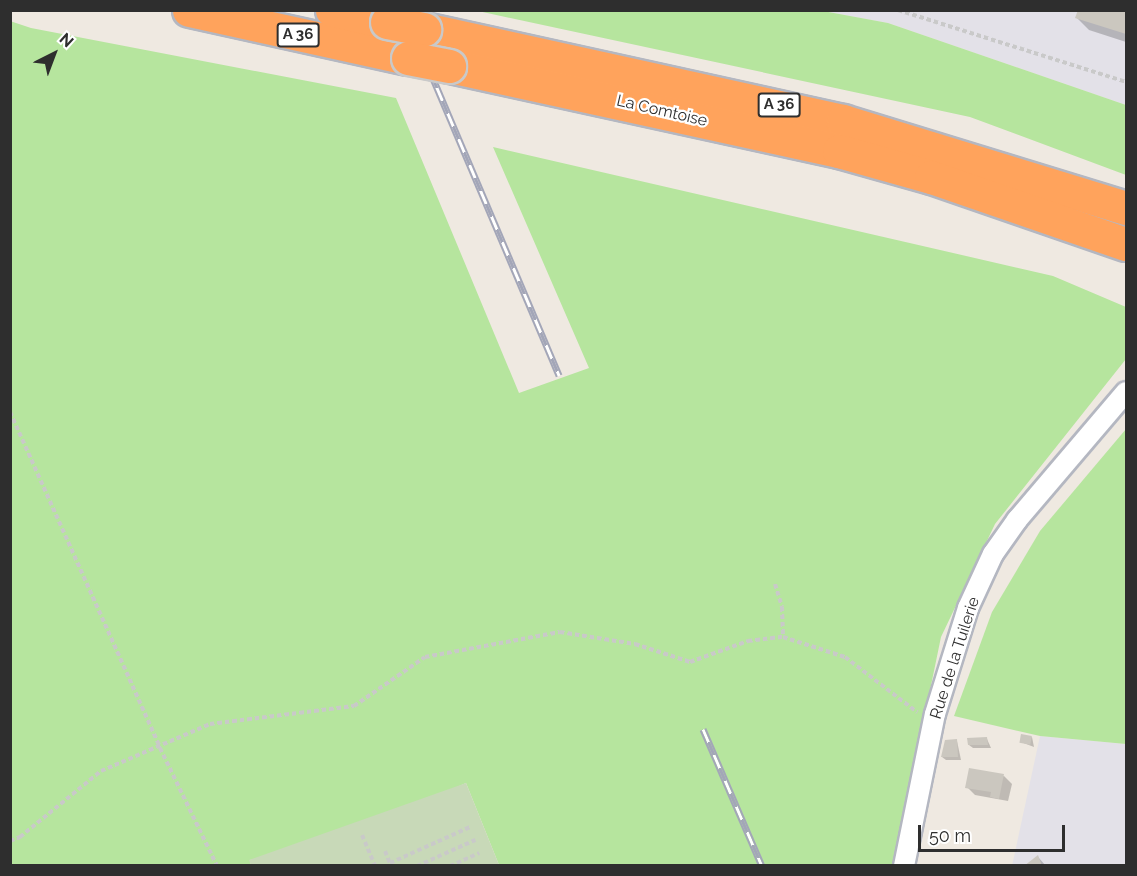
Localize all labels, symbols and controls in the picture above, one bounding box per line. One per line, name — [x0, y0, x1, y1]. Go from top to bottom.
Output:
road number: A 36 — [276, 23, 320, 47]
north arrow — [24, 24, 84, 84]
text: N — [55, 29, 77, 51]
street label: La Comtoise — [615, 91, 709, 131]
road number: A 36 — [756, 93, 802, 117]
street label: Rue de la Tuilerie — [926, 594, 984, 722]
scale bar — [921, 813, 1068, 851]
text: 50 m — [929, 825, 971, 846]

